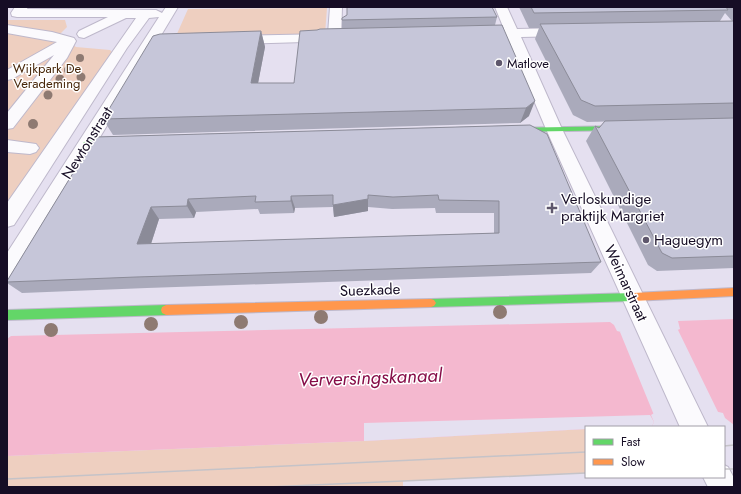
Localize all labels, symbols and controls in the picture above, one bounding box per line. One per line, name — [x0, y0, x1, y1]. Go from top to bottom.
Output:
place label: Matlove — [507, 54, 549, 73]
marker: Matlove — [494, 58, 504, 68]
park label: Wijkpark De Verademing — [13, 59, 82, 93]
street label: Newtonstraat — [56, 102, 118, 184]
place label: Verloskundige praktijk Margriet — [561, 188, 664, 227]
marker: Verloskundige praktijk Margriet — [546, 202, 558, 214]
place label: Haguegym — [654, 229, 723, 251]
marker: Haguegym — [641, 235, 651, 245]
street label: Weimarstraat — [599, 241, 653, 325]
street label: Suezkade — [339, 278, 401, 302]
water label: Verversingskanaal — [298, 361, 443, 394]
legend — [585, 426, 725, 478]
text: Fast — [621, 433, 640, 451]
text: Slow — [621, 453, 646, 471]

